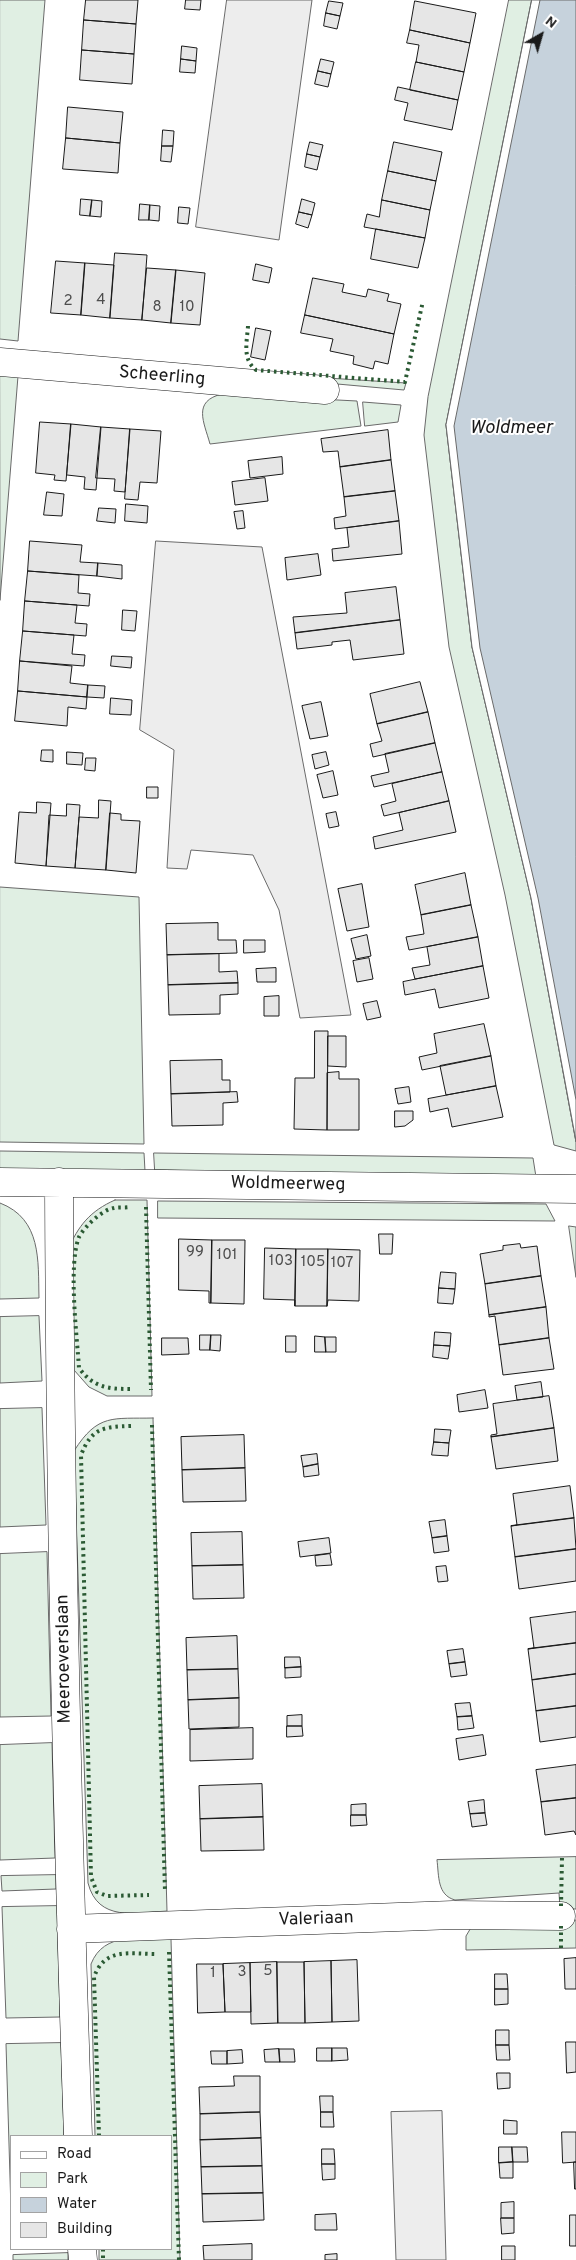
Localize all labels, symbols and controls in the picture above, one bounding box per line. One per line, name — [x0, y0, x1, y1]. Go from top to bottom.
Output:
north arrow — [516, 10, 566, 60]
text: N — [541, 13, 560, 33]
house number: 4 — [96, 292, 106, 310]
house number: 2 — [63, 293, 73, 311]
house number: 8 — [152, 299, 162, 317]
house number: 10 — [179, 299, 195, 317]
street label: Scheerling — [118, 362, 206, 392]
water label: Woldmeer — [470, 418, 552, 440]
street label: Woldmeerweg — [230, 1173, 346, 1197]
house number: 99 — [186, 1244, 204, 1262]
house number: 101 — [217, 1247, 237, 1265]
house number: 103 — [269, 1253, 293, 1271]
house number: 105 — [301, 1254, 325, 1272]
house number: 107 — [331, 1255, 353, 1273]
street label: Meeroeverslaan — [53, 1594, 77, 1724]
street label: Valeriaan — [278, 1908, 354, 1932]
house number: 5 — [263, 1963, 273, 1981]
house number: 3 — [237, 1964, 247, 1982]
house number: 1 — [210, 1965, 216, 1983]
legend — [10, 2135, 172, 2250]
text: Road — [57, 2145, 92, 2164]
text: Park — [57, 2170, 88, 2189]
text: Water — [57, 2195, 96, 2214]
text: Building — [57, 2220, 112, 2239]

